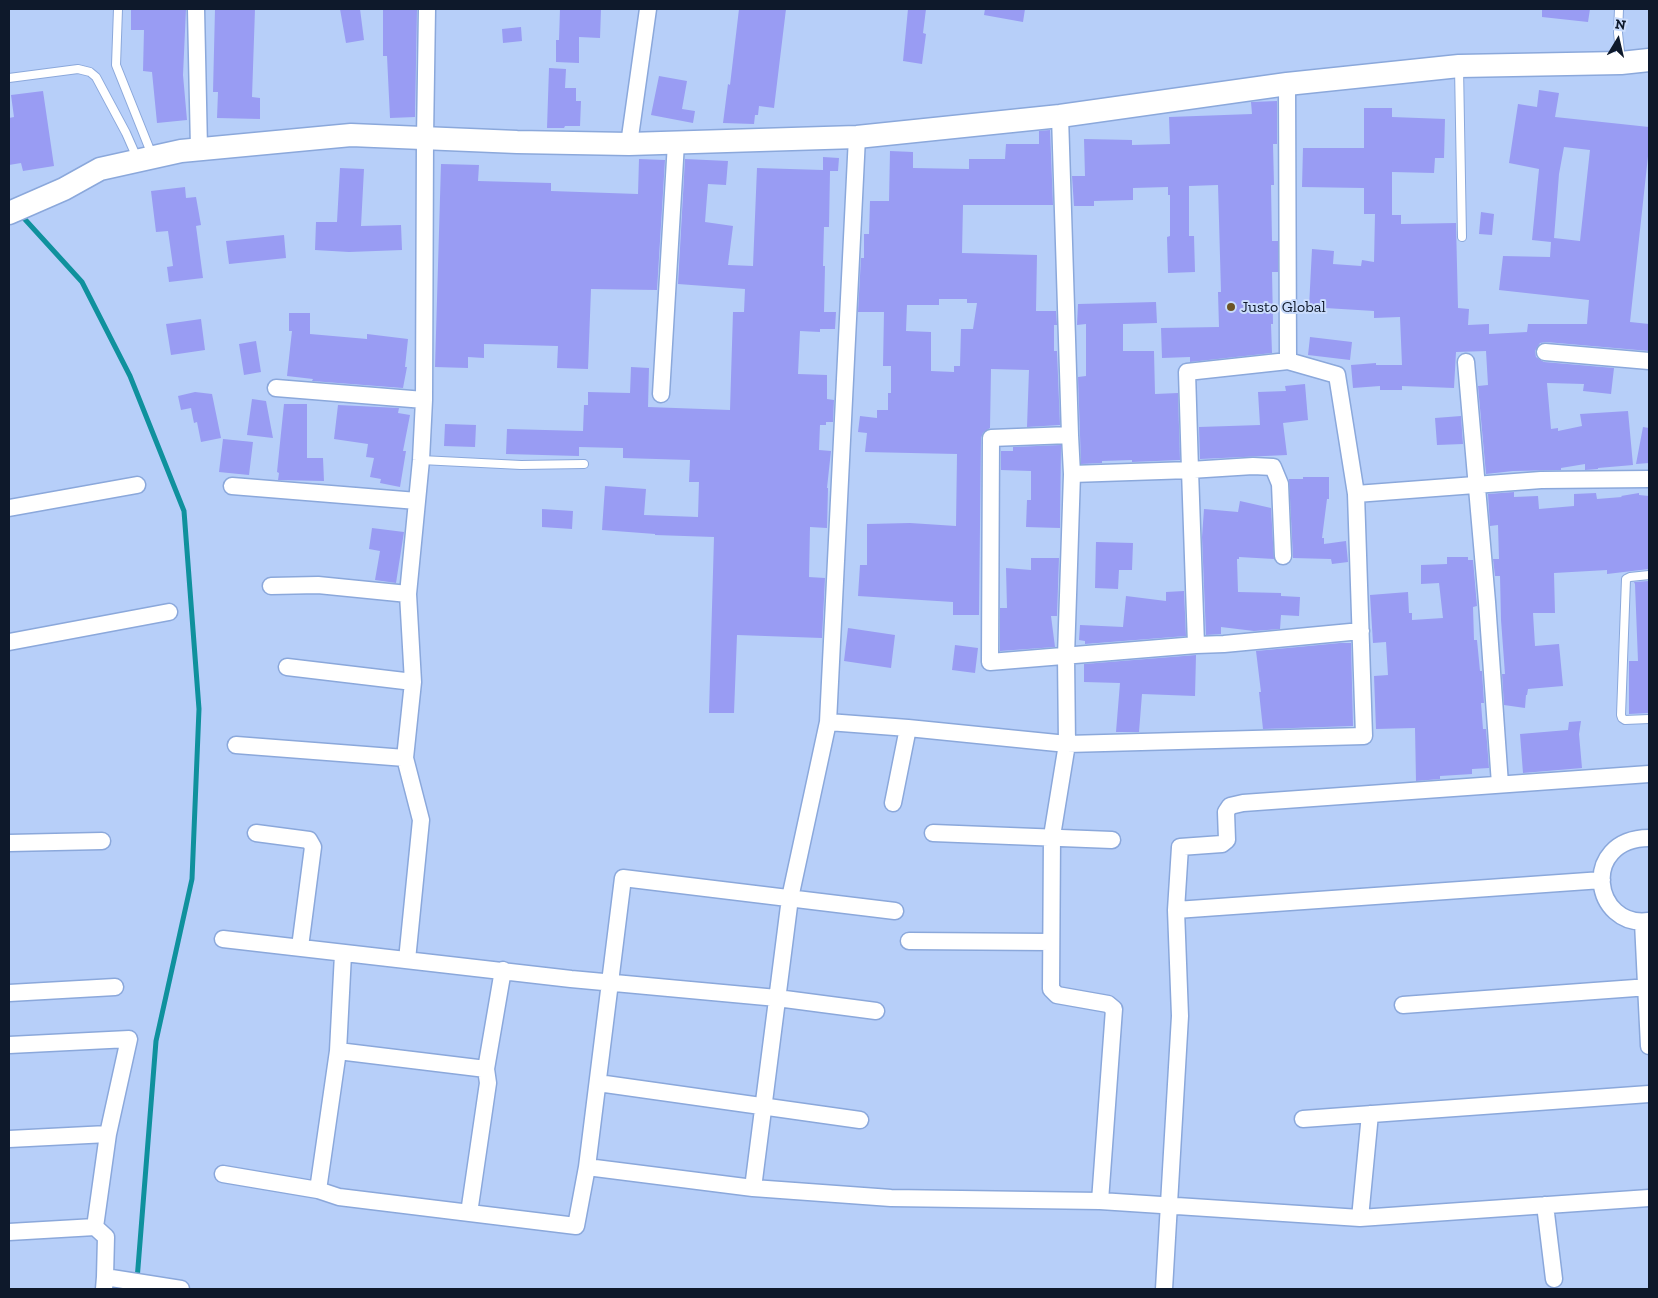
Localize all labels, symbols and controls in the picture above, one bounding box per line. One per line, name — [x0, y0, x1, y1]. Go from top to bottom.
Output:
north arrow — [1593, 15, 1643, 65]
text: N — [1614, 15, 1627, 34]
place label: Justo Global — [1241, 297, 1326, 317]
marker: Justo Global — [1225, 301, 1237, 313]

